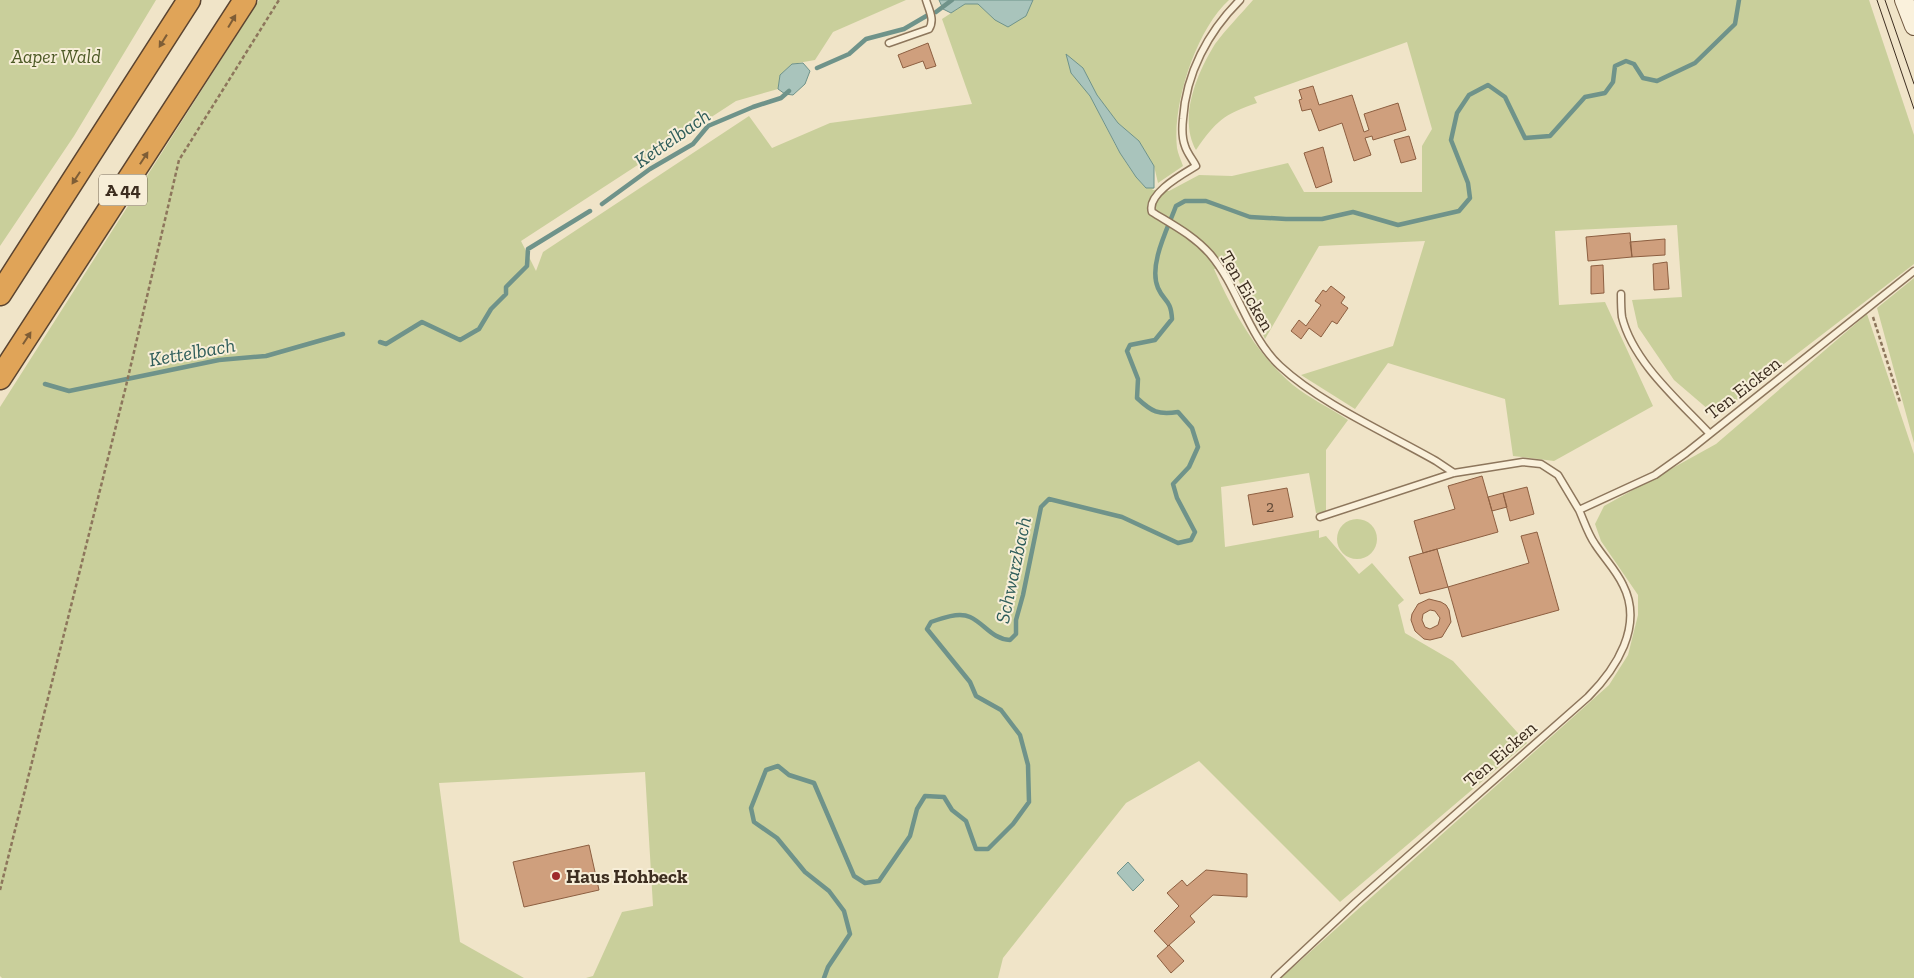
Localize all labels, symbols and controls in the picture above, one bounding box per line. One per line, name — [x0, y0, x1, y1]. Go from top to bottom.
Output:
one-way arrow — [227, 14, 236, 27]
one-way arrow — [159, 35, 168, 48]
park label: Aaper Wald — [10, 45, 101, 68]
water label: Kettelbach — [629, 103, 715, 173]
one-way arrow — [139, 151, 149, 164]
one-way arrow — [71, 172, 81, 185]
road number: A 44 — [99, 174, 147, 206]
street label: Ten Eicken — [1215, 247, 1279, 336]
one-way arrow — [22, 331, 31, 344]
water label: Kettelbach — [147, 333, 237, 371]
street label: Ten Eicken — [1701, 351, 1785, 425]
house number: 2 — [1266, 497, 1274, 516]
water label: Schwarzbach — [990, 515, 1036, 625]
street label: Ten Eicken — [1459, 716, 1541, 792]
place label: Haus Hohbeck — [566, 865, 688, 888]
marker: Haus Hohbeck — [550, 870, 562, 882]

